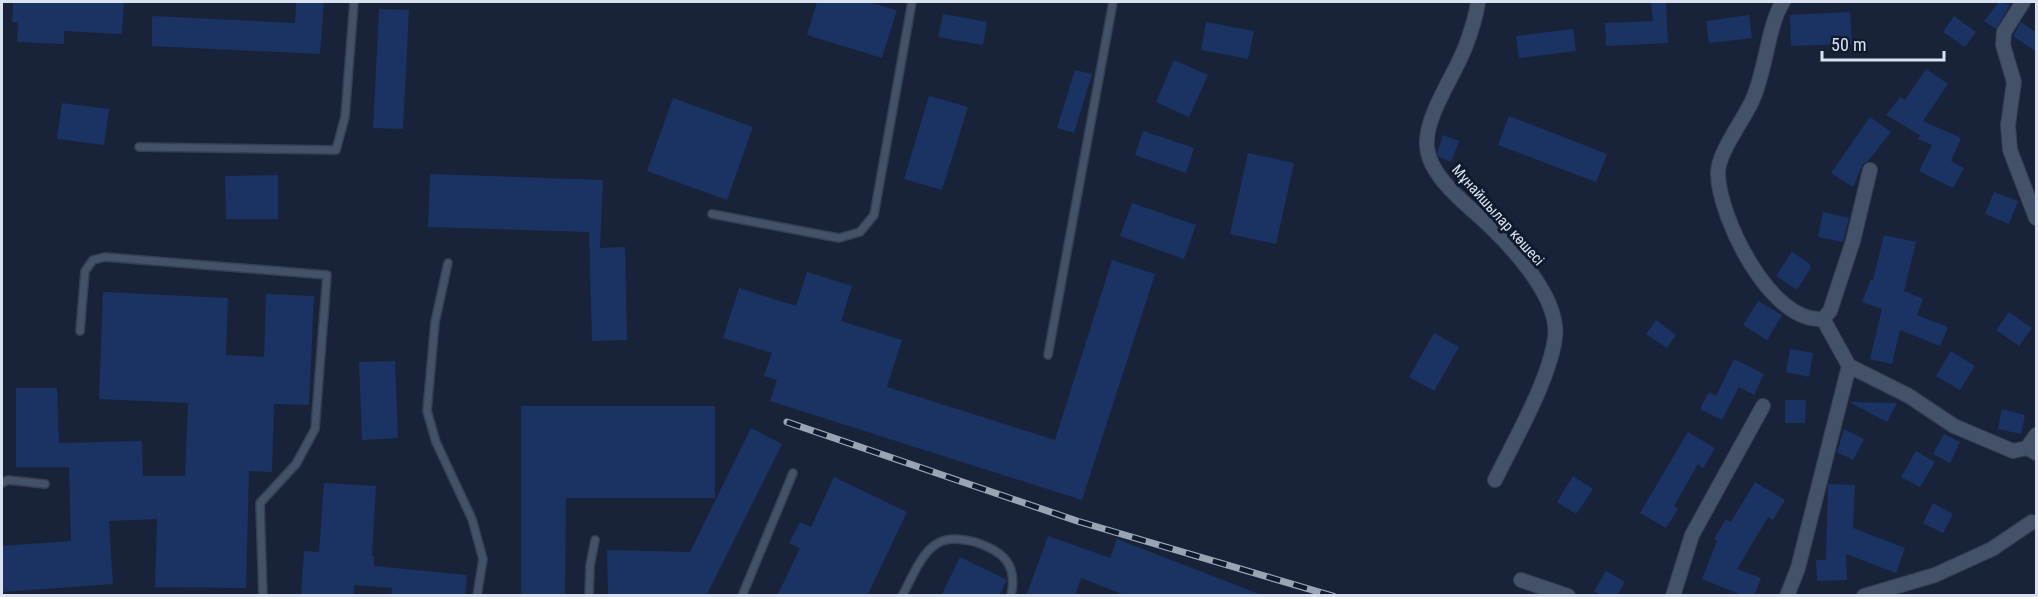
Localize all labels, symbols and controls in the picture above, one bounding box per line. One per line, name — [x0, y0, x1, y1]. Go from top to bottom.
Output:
scale bar — [1822, 24, 1944, 62]
text: 50 m — [1831, 34, 1866, 55]
street label: Мұнайшылар көшесі — [1448, 161, 1548, 269]

